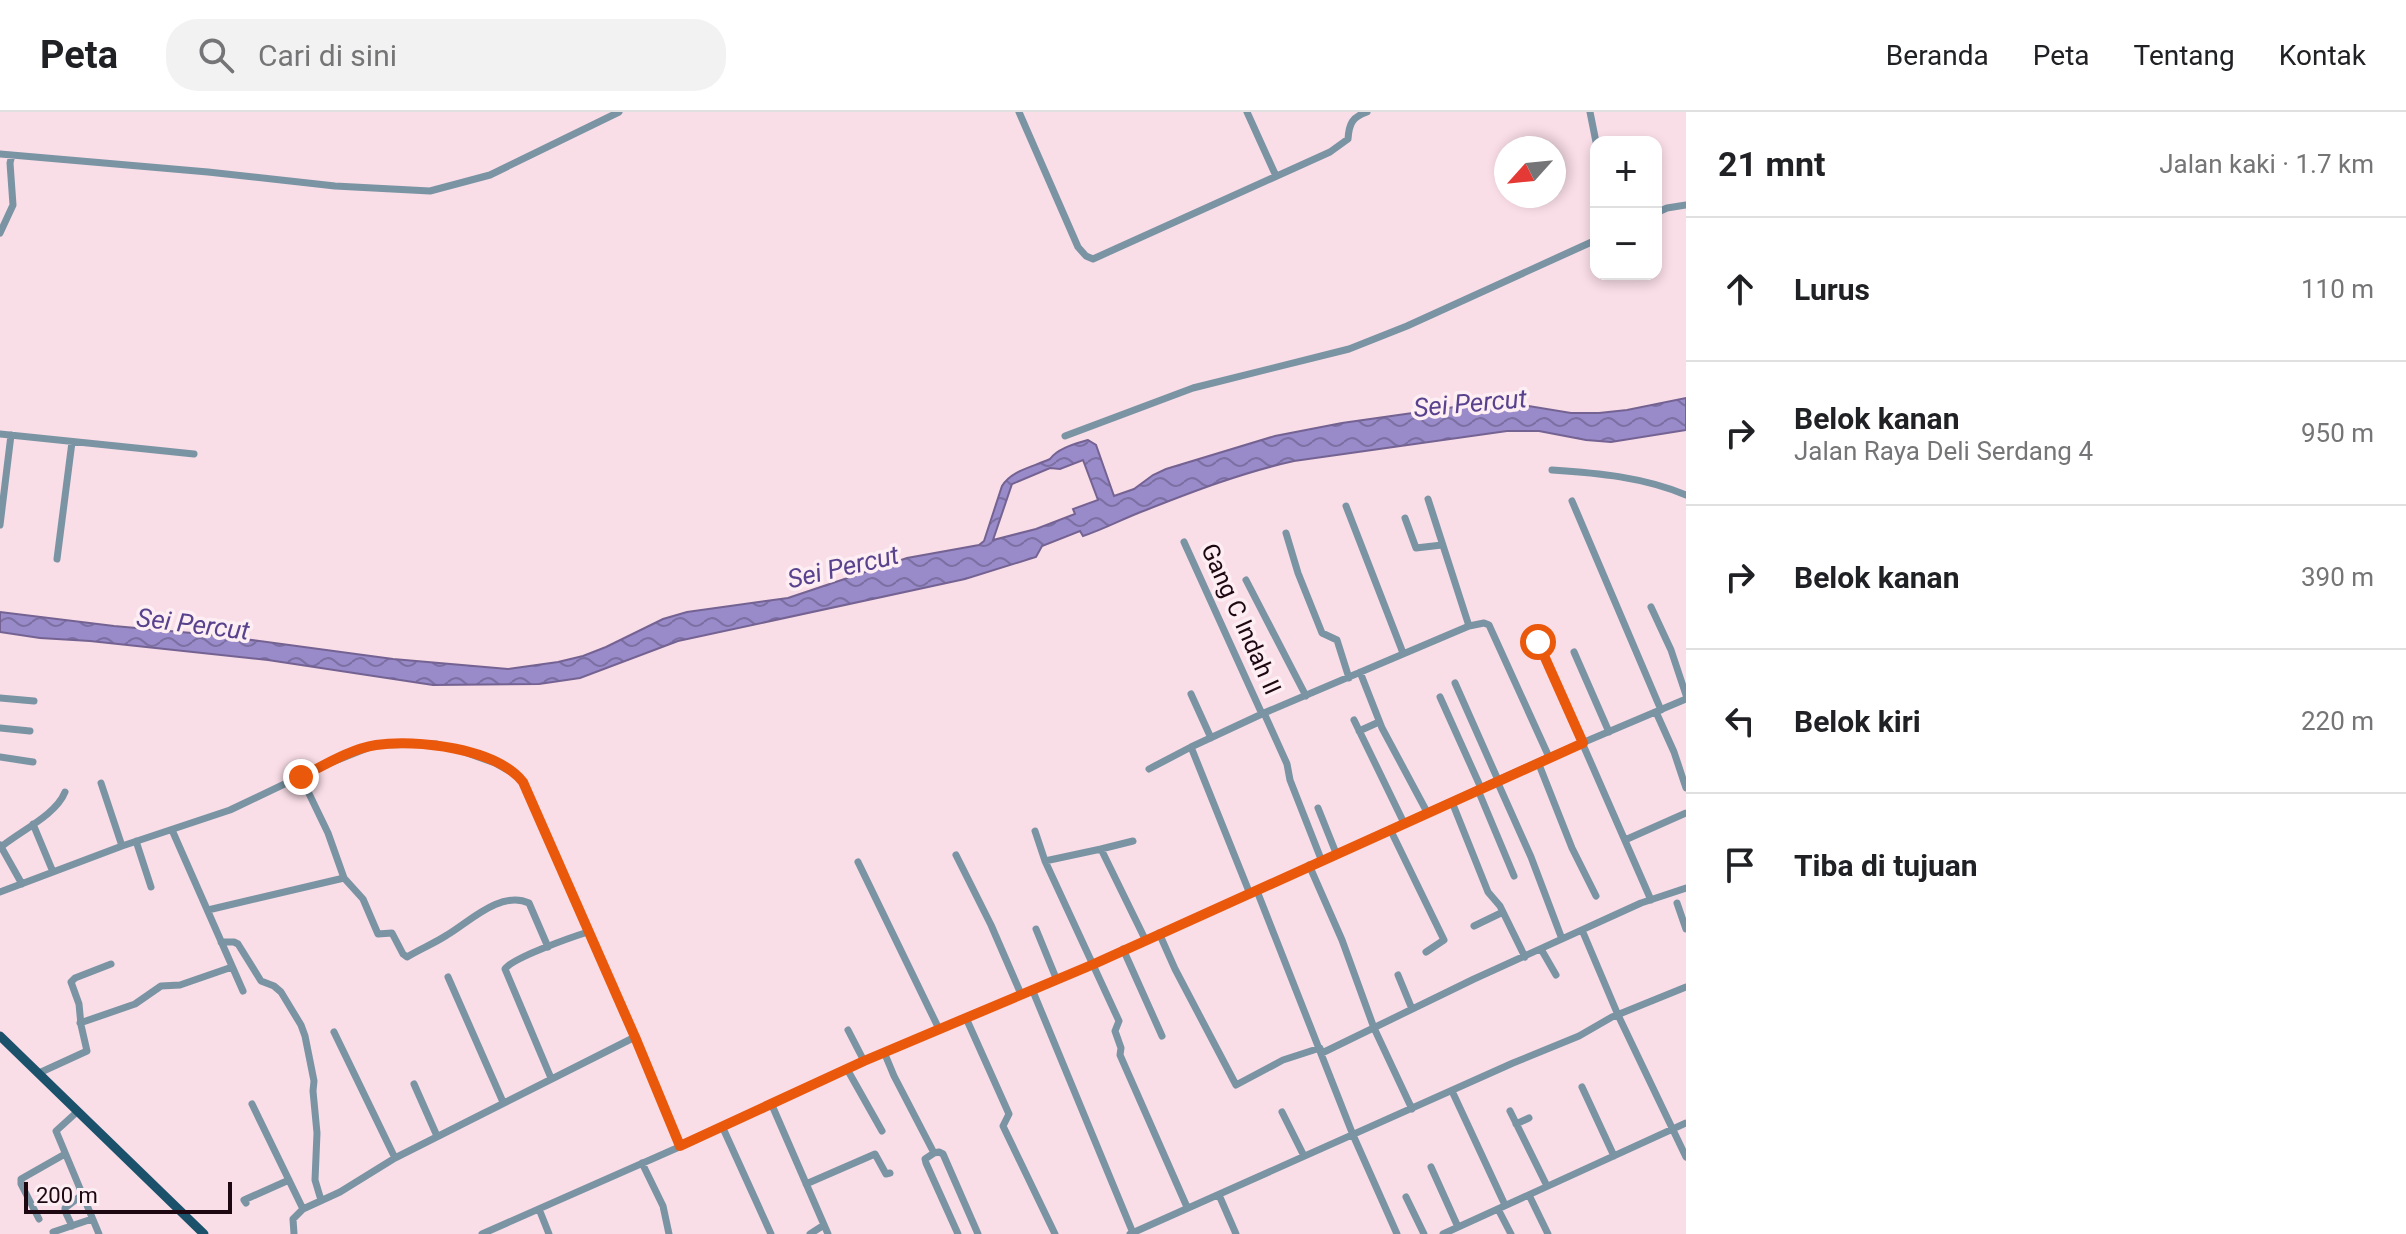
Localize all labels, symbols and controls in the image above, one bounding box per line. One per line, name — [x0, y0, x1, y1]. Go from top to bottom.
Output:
search box — [166, 19, 726, 91]
text: Peta — [40, 33, 118, 77]
icon: search — [194, 33, 238, 77]
text: Cari di sini — [258, 38, 397, 73]
text: Beranda — [1886, 39, 1989, 72]
text: Peta — [2033, 39, 2090, 72]
text: Tentang — [2134, 39, 2235, 72]
text: Kontak — [2279, 39, 2366, 72]
north arrow — [1494, 136, 1566, 208]
map controls — [1590, 136, 1662, 280]
button: + — [1590, 136, 1662, 208]
text: 21 mnt — [1718, 144, 1825, 184]
text: Jalan kaki · 1.7 km — [2159, 149, 2374, 179]
button: − — [1590, 208, 1662, 280]
icon: ahead — [1718, 267, 1762, 311]
text: Lurus — [1794, 272, 1870, 307]
text: 110 m — [2301, 274, 2374, 304]
water label: Sei Percut — [1412, 383, 1529, 423]
text: Belok kanan — [1794, 401, 1959, 436]
icon: right — [1718, 411, 1762, 455]
text: 950 m — [2301, 418, 2374, 448]
text: Jalan Raya Deli Serdang 4 — [1794, 436, 2093, 466]
water label: Sei Percut — [784, 539, 902, 594]
street label: Gang C Indah II — [1195, 539, 1287, 699]
icon: right — [1718, 555, 1762, 599]
text: Belok kanan — [1794, 560, 1959, 595]
text: 390 m — [2301, 562, 2374, 592]
water label: Sei Percut — [135, 602, 252, 646]
route start — [1520, 624, 1556, 660]
icon: left — [1718, 699, 1762, 743]
text: Belok kiri — [1794, 704, 1921, 739]
text: 220 m — [2301, 706, 2374, 736]
route end — [283, 759, 319, 795]
icon: arrive — [1718, 843, 1762, 887]
text: Tiba di tujuan — [1794, 848, 1978, 883]
scale bar — [24, 1178, 232, 1214]
text: 200 m — [36, 1183, 98, 1208]

